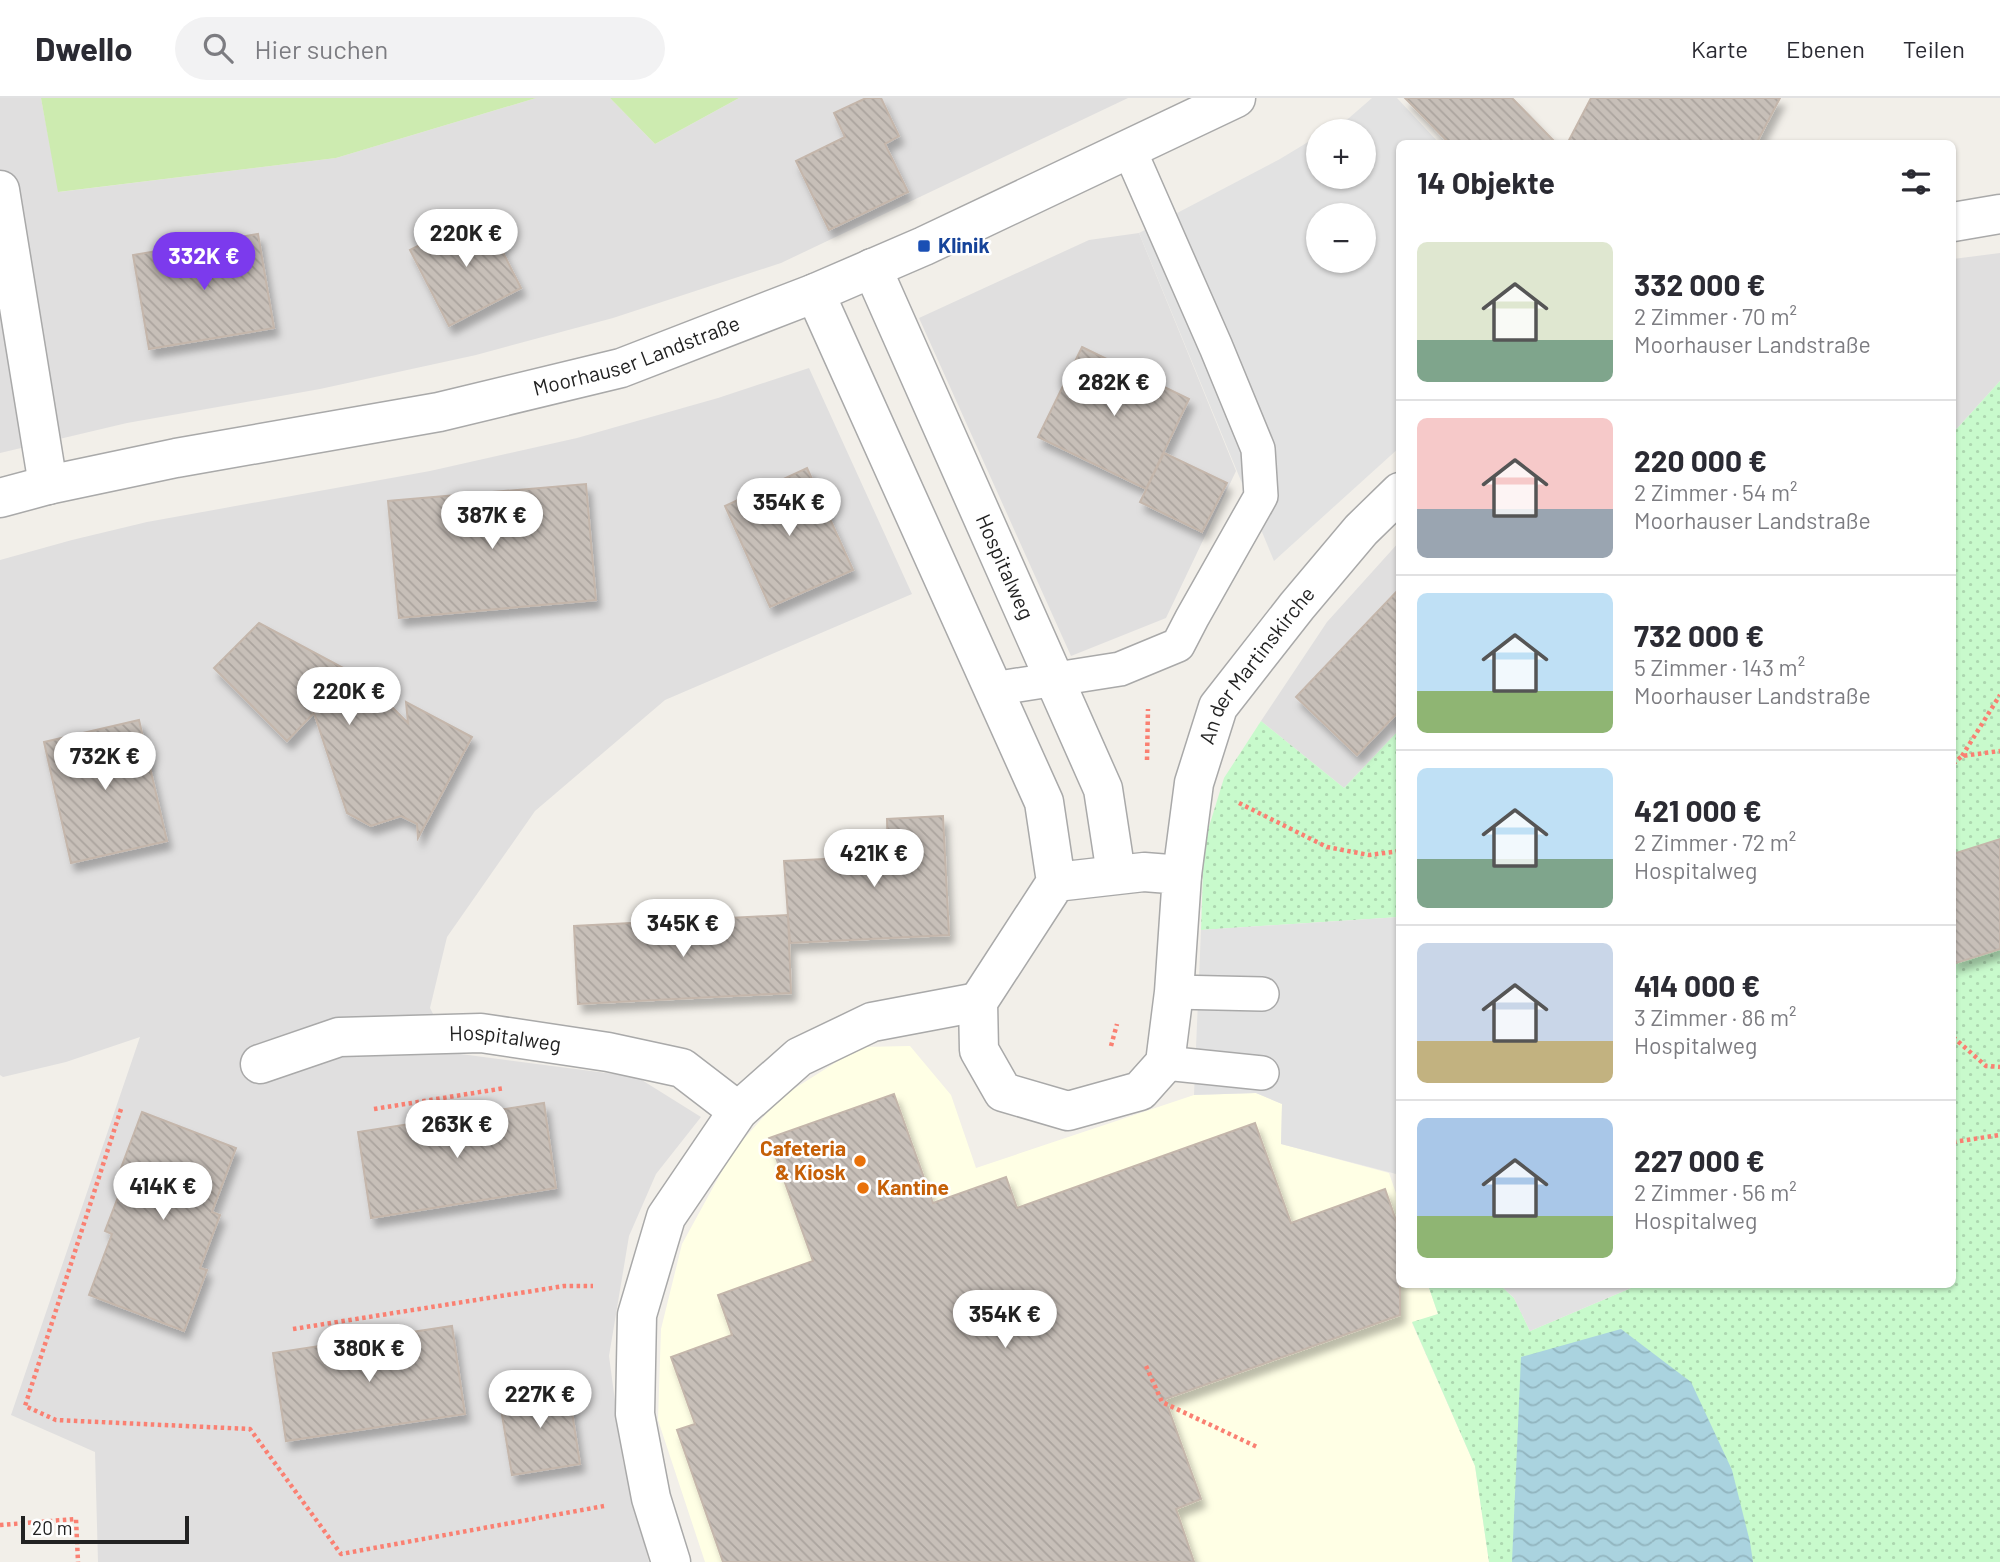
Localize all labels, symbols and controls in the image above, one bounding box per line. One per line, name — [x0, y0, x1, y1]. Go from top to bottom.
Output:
search box — [175, 17, 665, 80]
text: Dwello — [35, 28, 133, 68]
icon: search — [199, 29, 237, 67]
text: Hier suchen — [255, 33, 388, 64]
text: Karte — [1691, 34, 1748, 63]
text: Ebenen — [1786, 34, 1865, 63]
text: Teilen — [1903, 34, 1965, 63]
map controls — [1306, 119, 1376, 273]
button: + — [1306, 119, 1376, 189]
icon: filters — [1897, 163, 1935, 201]
text: 14 Objekte — [1417, 164, 1555, 200]
button: − — [1306, 203, 1376, 273]
pin: 220K € — [409, 209, 523, 269]
text: 220K € — [430, 218, 502, 246]
pin: 332K € — [147, 232, 261, 292]
place label: Klinik — [938, 232, 990, 257]
marker: Klinik — [916, 238, 932, 254]
text: 332K € — [168, 241, 240, 269]
text: 332 000 € — [1634, 266, 1766, 302]
icon: home — [1473, 270, 1557, 354]
text: 2 Zimmer · 70 m² — [1634, 302, 1797, 330]
street label: Moorhauser Landstraße — [530, 309, 743, 400]
text: Moorhauser Landstraße — [1634, 330, 1871, 358]
pin: 282K € — [1057, 358, 1171, 418]
text: 282K € — [1078, 367, 1150, 395]
text: 220 000 € — [1634, 442, 1767, 478]
icon: home — [1473, 446, 1557, 530]
pin: 354K € — [732, 478, 846, 538]
text: 2 Zimmer · 54 m² — [1634, 478, 1798, 506]
text: 354K € — [753, 487, 825, 515]
pin: 387K € — [435, 491, 549, 551]
text: 387K € — [457, 500, 527, 528]
text: Moorhauser Landstraße — [1634, 506, 1871, 534]
street label: Hospitalweg — [972, 510, 1040, 623]
street label: An der Martinskirche — [1193, 581, 1319, 747]
text: 732 000 € — [1634, 617, 1764, 653]
icon: home — [1473, 621, 1557, 705]
text: 5 Zimmer · 143 m² — [1634, 653, 1805, 681]
pin: 220K € — [292, 668, 406, 727]
text: 220K € — [313, 676, 385, 704]
text: Moorhauser Landstraße — [1634, 681, 1871, 709]
pin: 732K € — [48, 732, 162, 792]
text: 732K € — [70, 741, 140, 769]
text: 421 000 € — [1634, 792, 1762, 828]
icon: home — [1473, 796, 1557, 880]
text: 2 Zimmer · 72 m² — [1634, 828, 1796, 856]
pin: 421K € — [817, 830, 931, 889]
text: 421K € — [840, 838, 908, 866]
text: Hospitalweg — [1634, 856, 1757, 884]
pin: 345K € — [626, 900, 740, 959]
text: 345K € — [647, 908, 719, 936]
text: 414 000 € — [1634, 967, 1760, 1003]
icon: home — [1473, 971, 1557, 1055]
text: 3 Zimmer · 86 m² — [1634, 1003, 1796, 1031]
street label: Hospitalweg — [449, 1019, 563, 1056]
text: Hospitalweg — [1634, 1031, 1757, 1059]
pin: 263K € — [400, 1100, 514, 1160]
text: 263K € — [421, 1109, 493, 1137]
place label: Cafeteria & Kiosk — [760, 1135, 846, 1184]
text: 227 000 € — [1634, 1142, 1765, 1178]
icon: home — [1473, 1146, 1557, 1230]
marker: Cafeteria & Kiosk — [852, 1153, 868, 1169]
pin: 414K € — [106, 1162, 220, 1222]
text: 414K € — [129, 1171, 197, 1199]
place label: Kantine — [877, 1174, 949, 1199]
text: 2 Zimmer · 56 m² — [1634, 1178, 1797, 1206]
marker: Kantine — [855, 1180, 871, 1196]
text: Hospitalweg — [1634, 1206, 1757, 1234]
pin: 354K € — [948, 1290, 1062, 1350]
text: 354K € — [969, 1299, 1041, 1327]
pin: 380K € — [312, 1324, 426, 1384]
text: 380K € — [333, 1333, 405, 1361]
pin: 227K € — [483, 1370, 597, 1430]
text: 227K € — [505, 1379, 575, 1407]
scale bar — [21, 1513, 189, 1545]
text: 20 m — [32, 1516, 72, 1539]

